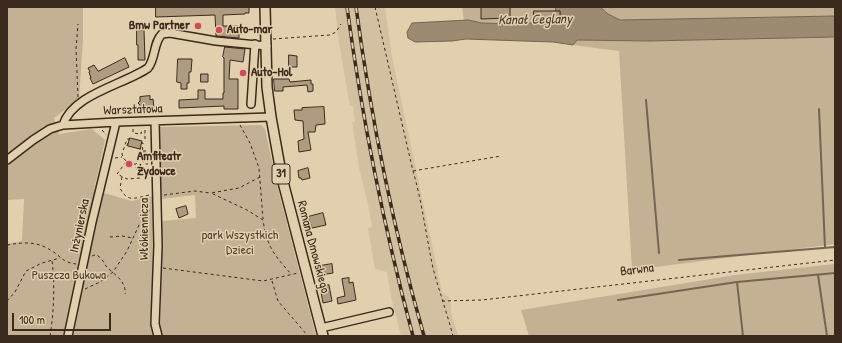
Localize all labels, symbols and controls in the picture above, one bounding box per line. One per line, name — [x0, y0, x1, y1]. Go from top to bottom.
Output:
water label: Kanał Ceglany — [498, 11, 572, 29]
place label: Bmw Partner — [129, 18, 190, 34]
marker: Bmw Partner — [193, 21, 203, 31]
place label: Auto-mar — [227, 22, 272, 38]
marker: Auto-mar — [214, 25, 224, 35]
place label: Auto-Hol — [251, 65, 292, 81]
marker: Auto-Hol — [238, 68, 248, 78]
street label: Warsztatowa — [103, 101, 163, 119]
place label: Amfiteatr Żydowce — [137, 149, 182, 180]
marker: Amfiteatr Żydowce — [124, 159, 134, 169]
road number: 31 — [272, 164, 290, 184]
street label: Inżynierska — [67, 198, 93, 254]
street label: Włókiennicza — [137, 198, 153, 260]
street label: Romana Dmowskiego — [293, 199, 333, 295]
park label: park Wszystkich Dzieci — [202, 228, 278, 259]
street label: Barwna — [619, 260, 655, 280]
park label: Puszcza Bukowa — [32, 268, 106, 284]
scale bar — [14, 305, 113, 331]
text: 100 m — [19, 311, 45, 328]

